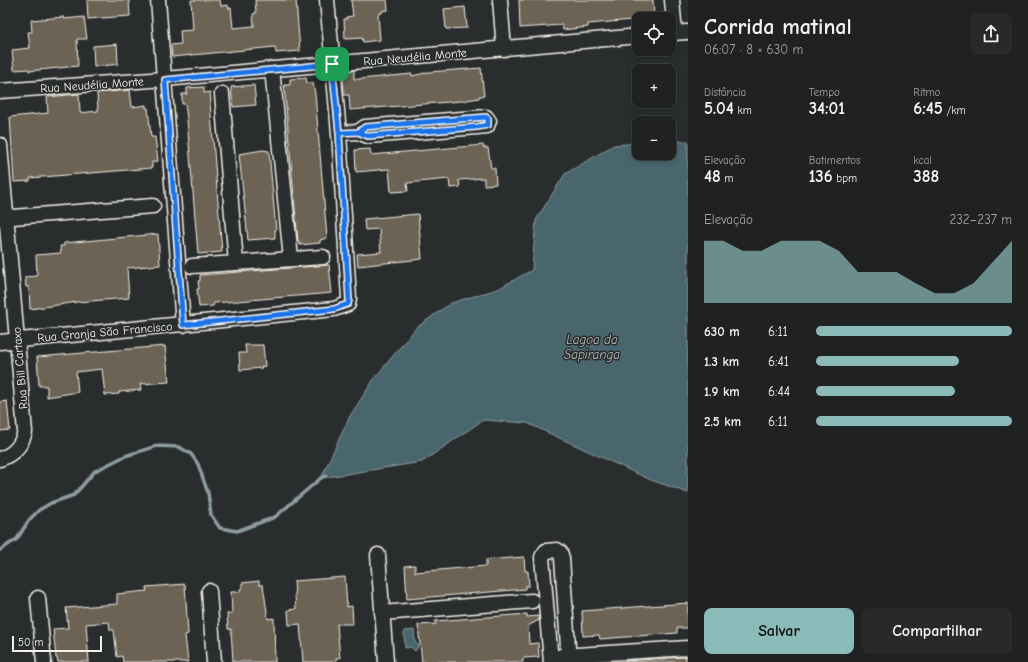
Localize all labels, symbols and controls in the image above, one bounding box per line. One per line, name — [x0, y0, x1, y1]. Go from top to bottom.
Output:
map controls — [632, 12, 676, 160]
button: locate — [632, 12, 676, 56]
button: share — [970, 13, 1012, 55]
text: Corrida matinal — [704, 14, 852, 40]
text: 06:07 · 8 × 630 m — [704, 42, 803, 57]
street label: Rua Neudélia Monte — [363, 46, 467, 68]
pin — [315, 47, 349, 81]
icon: arrive — [321, 53, 343, 75]
button: + — [632, 64, 676, 108]
street label: Rua Neudélia Monte — [40, 74, 144, 96]
text: Distância — [704, 86, 746, 99]
text: Tempo — [809, 86, 840, 99]
text: Ritmo — [913, 86, 940, 99]
text: 5.04 — [704, 99, 734, 118]
text: 34:01 — [809, 99, 845, 118]
text: 6:45 — [913, 99, 943, 118]
text: km — [734, 104, 752, 117]
text: /km — [943, 104, 966, 117]
button: − — [632, 116, 676, 160]
text: Elevação — [704, 154, 745, 167]
text: Batimentos — [809, 154, 861, 167]
text: kcal — [913, 154, 932, 167]
text: 48 — [704, 167, 721, 186]
text: 136 — [809, 167, 833, 186]
text: 388 — [913, 167, 939, 186]
text: m — [721, 172, 733, 185]
text: bpm — [833, 172, 857, 185]
text: Elevação — [704, 212, 753, 227]
text: 232–237 m — [949, 212, 1012, 227]
street label: Rua Granja São Francisco — [37, 319, 173, 345]
text: 630 m — [704, 324, 740, 339]
text: 6:11 — [768, 324, 788, 339]
street label: Rua Bill Cartaxo — [9, 326, 31, 410]
water label: Lagoa da Sapiranga — [564, 332, 620, 362]
text: 1.3 km — [704, 354, 739, 369]
text: 6:41 — [768, 354, 789, 369]
text: 1.9 km — [704, 384, 740, 399]
text: 6:44 — [768, 384, 790, 399]
text: 2.5 km — [704, 414, 741, 429]
text: 6:11 — [768, 414, 788, 429]
button: Salvar — [704, 608, 854, 654]
button: Compartilhar — [862, 608, 1012, 654]
scale bar — [12, 634, 102, 653]
text: 50 m — [18, 636, 43, 649]

